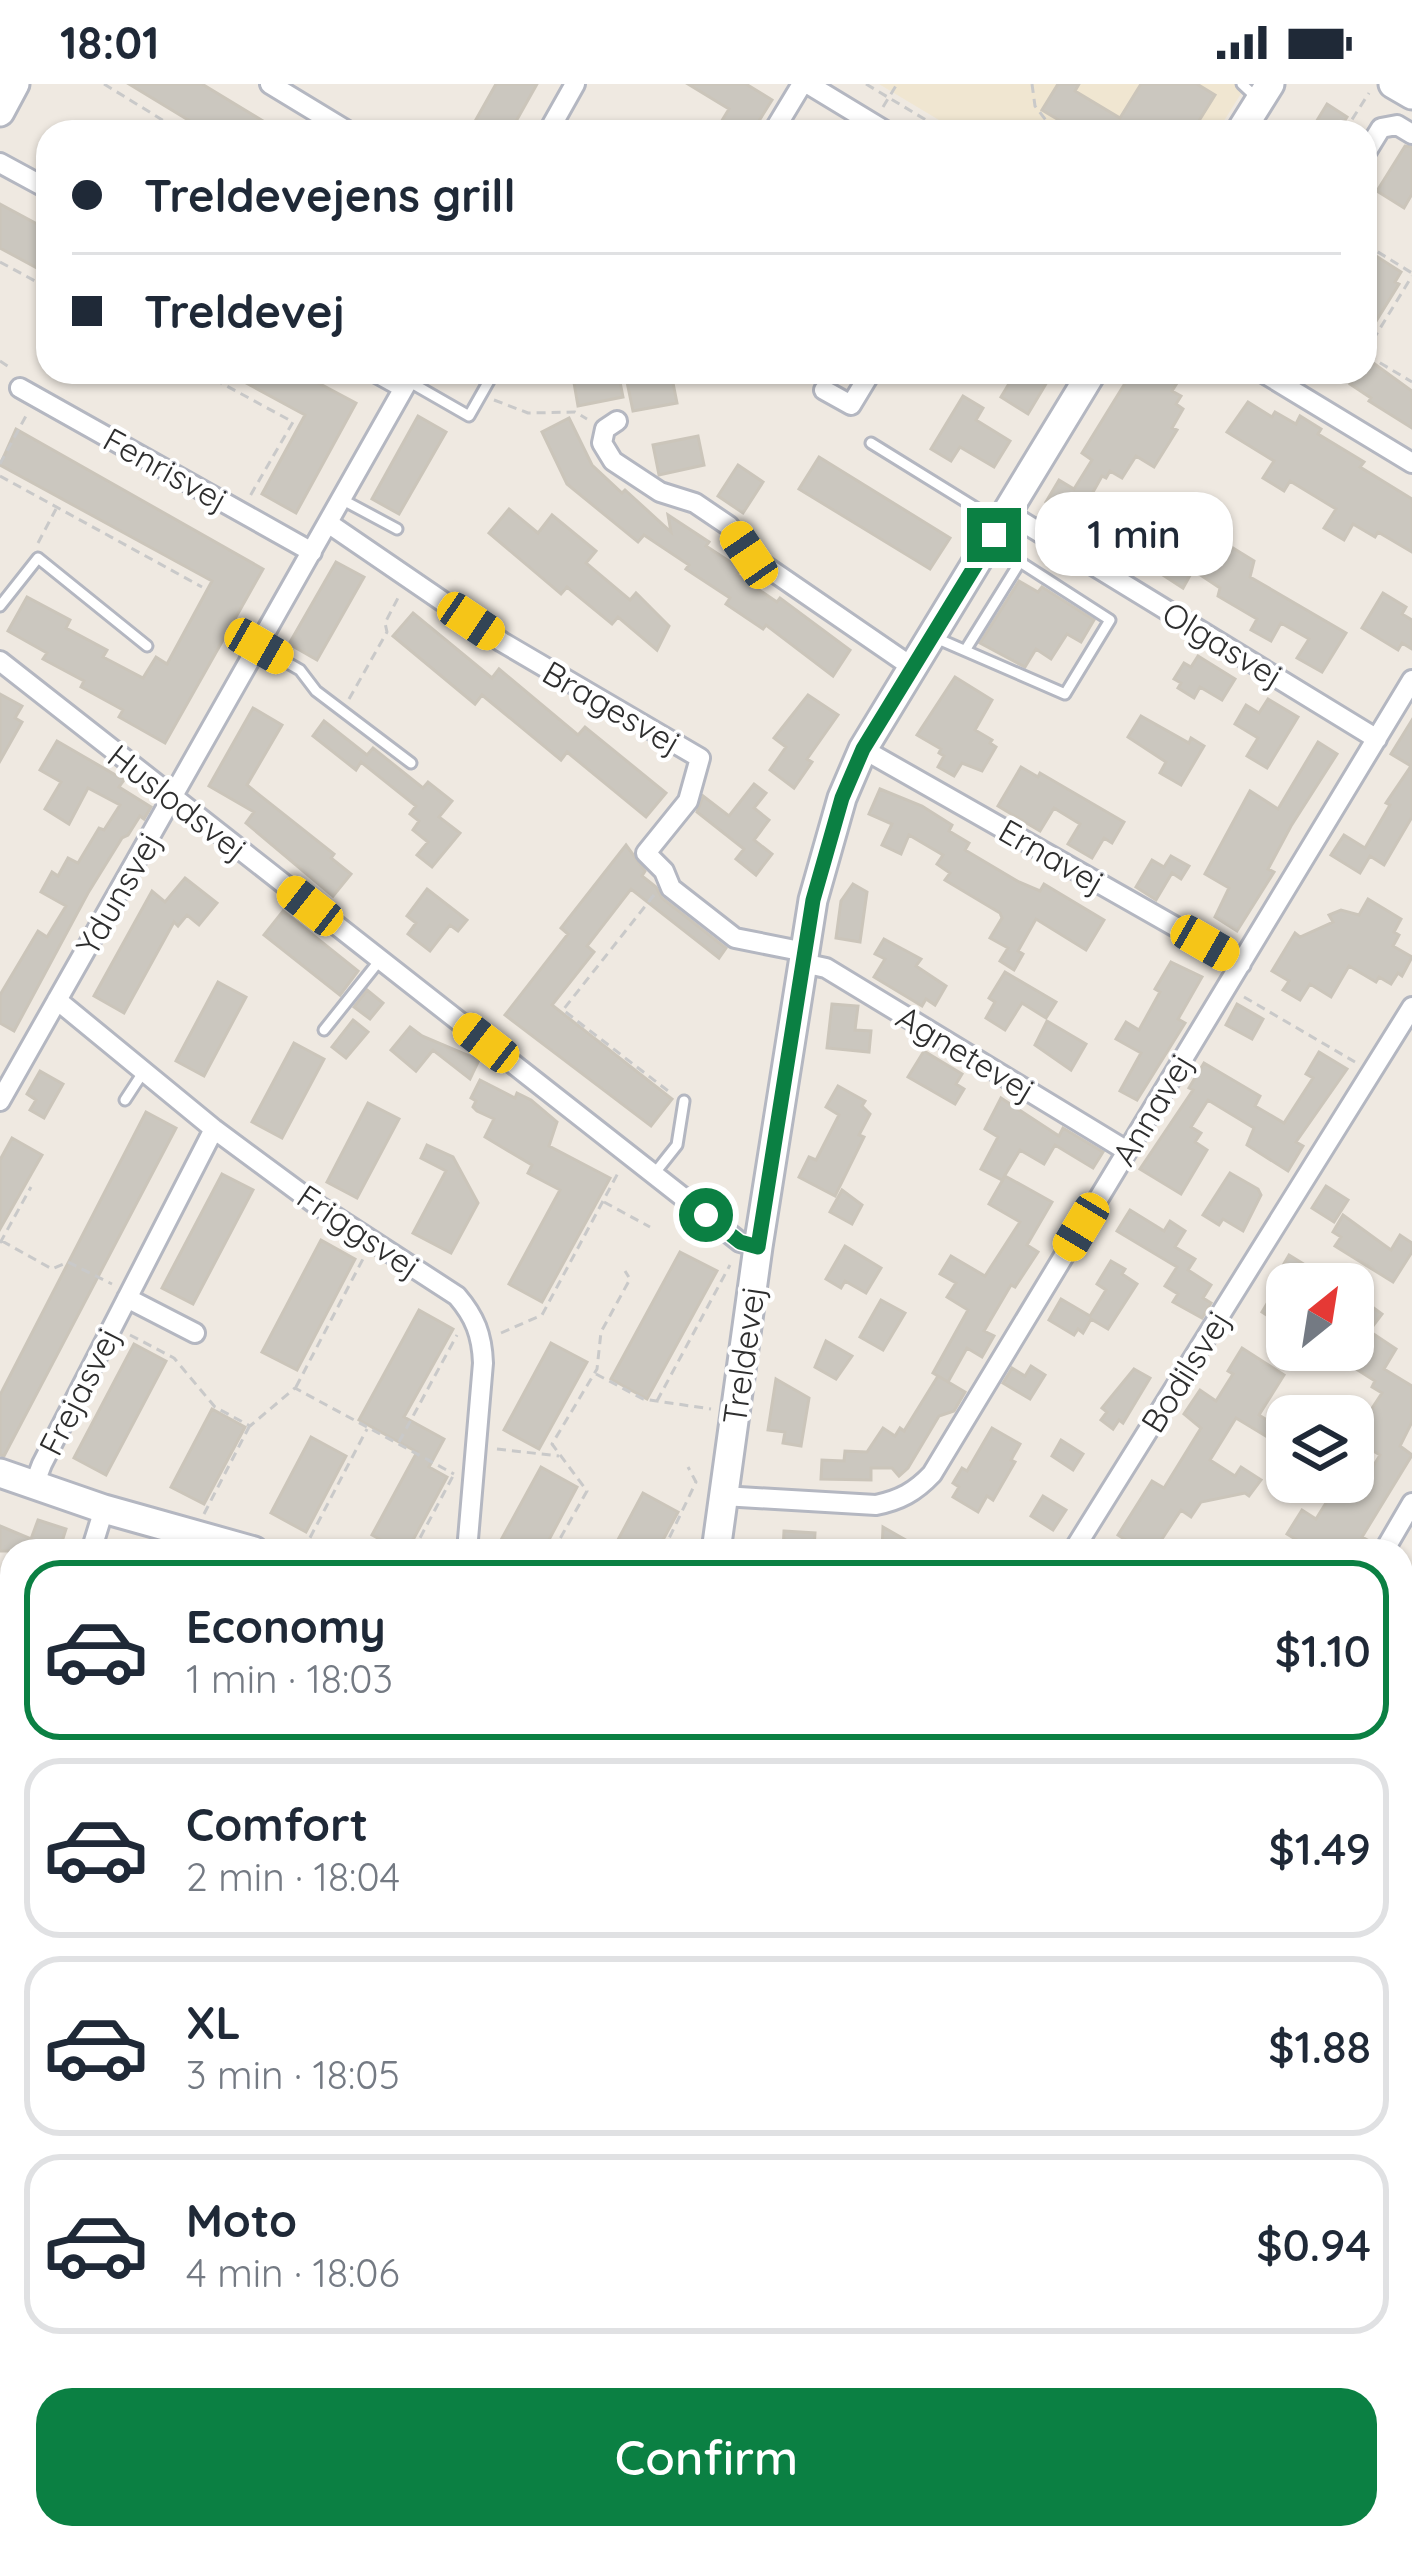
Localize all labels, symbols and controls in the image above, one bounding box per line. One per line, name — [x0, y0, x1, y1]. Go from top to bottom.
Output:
text: 18:01 — [60, 14, 160, 70]
text: Treldevejens grill — [144, 167, 516, 223]
text: Treldevej — [144, 283, 345, 339]
street label: Fenrisvej — [97, 418, 235, 520]
callout: 1 min — [1036, 493, 1234, 577]
route end — [967, 508, 1021, 562]
text: 1 min — [1087, 509, 1181, 558]
car — [714, 515, 784, 595]
car — [431, 586, 511, 656]
street label: Olgasvej — [1155, 592, 1291, 696]
car — [219, 612, 299, 680]
street label: Bragesvej — [536, 651, 688, 763]
street label: Huslodsvej — [100, 735, 256, 869]
street label: Ernavej — [992, 810, 1112, 902]
street label: Ydunsvej — [66, 824, 170, 962]
car — [271, 870, 349, 942]
car — [1165, 909, 1245, 977]
street label: Agnetevej — [889, 996, 1043, 1110]
car — [447, 1007, 525, 1079]
street label: Annavej — [1103, 1045, 1201, 1173]
street label: Friggsvej — [290, 1175, 428, 1287]
car — [1047, 1187, 1115, 1267]
route start — [679, 1188, 733, 1242]
north arrow — [1266, 1263, 1374, 1371]
map controls — [1266, 1263, 1374, 1503]
street label: Treldevej — [713, 1283, 773, 1427]
street label: Bodilsvej — [1131, 1302, 1239, 1440]
street label: Frejasvej — [29, 1320, 129, 1462]
button: layers — [1266, 1395, 1374, 1503]
icon: car — [42, 1596, 150, 1704]
text: Economy — [186, 1598, 386, 1654]
text: $1.10 — [1275, 1622, 1371, 1678]
text: 1 min · 18:03 — [186, 1654, 393, 1703]
icon: car — [42, 1794, 150, 1902]
text: Comfort — [186, 1796, 368, 1852]
text: $1.49 — [1269, 1820, 1371, 1876]
text: 2 min · 18:04 — [186, 1852, 400, 1901]
icon: car — [42, 1992, 150, 2100]
text: XL — [186, 1994, 241, 2050]
text: $1.88 — [1268, 2018, 1371, 2074]
text: 3 min · 18:05 — [186, 2050, 400, 2099]
icon: car — [42, 2190, 150, 2298]
text: Moto — [186, 2192, 297, 2248]
text: $0.94 — [1256, 2216, 1371, 2272]
text: 4 min · 18:06 — [186, 2248, 400, 2297]
button: Confirm — [36, 2388, 1377, 2526]

